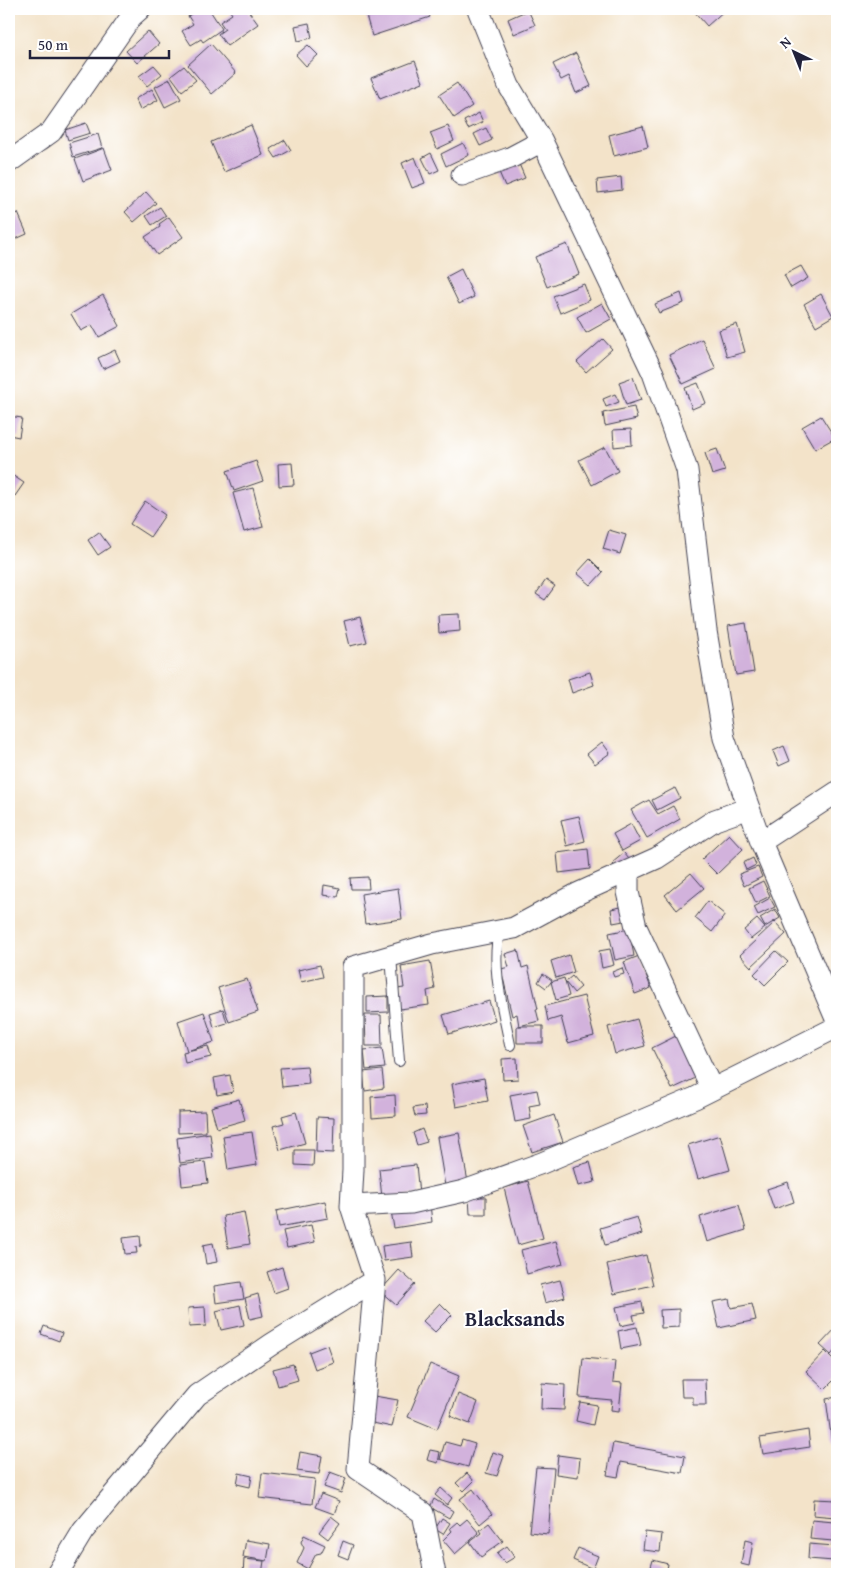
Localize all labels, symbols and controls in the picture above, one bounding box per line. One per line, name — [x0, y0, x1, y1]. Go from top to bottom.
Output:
scale bar — [30, 28, 169, 60]
north arrow — [768, 28, 818, 78]
text: N — [775, 32, 796, 53]
text: 50 m — [38, 34, 69, 55]
district label: Blacksands — [465, 1304, 565, 1333]

